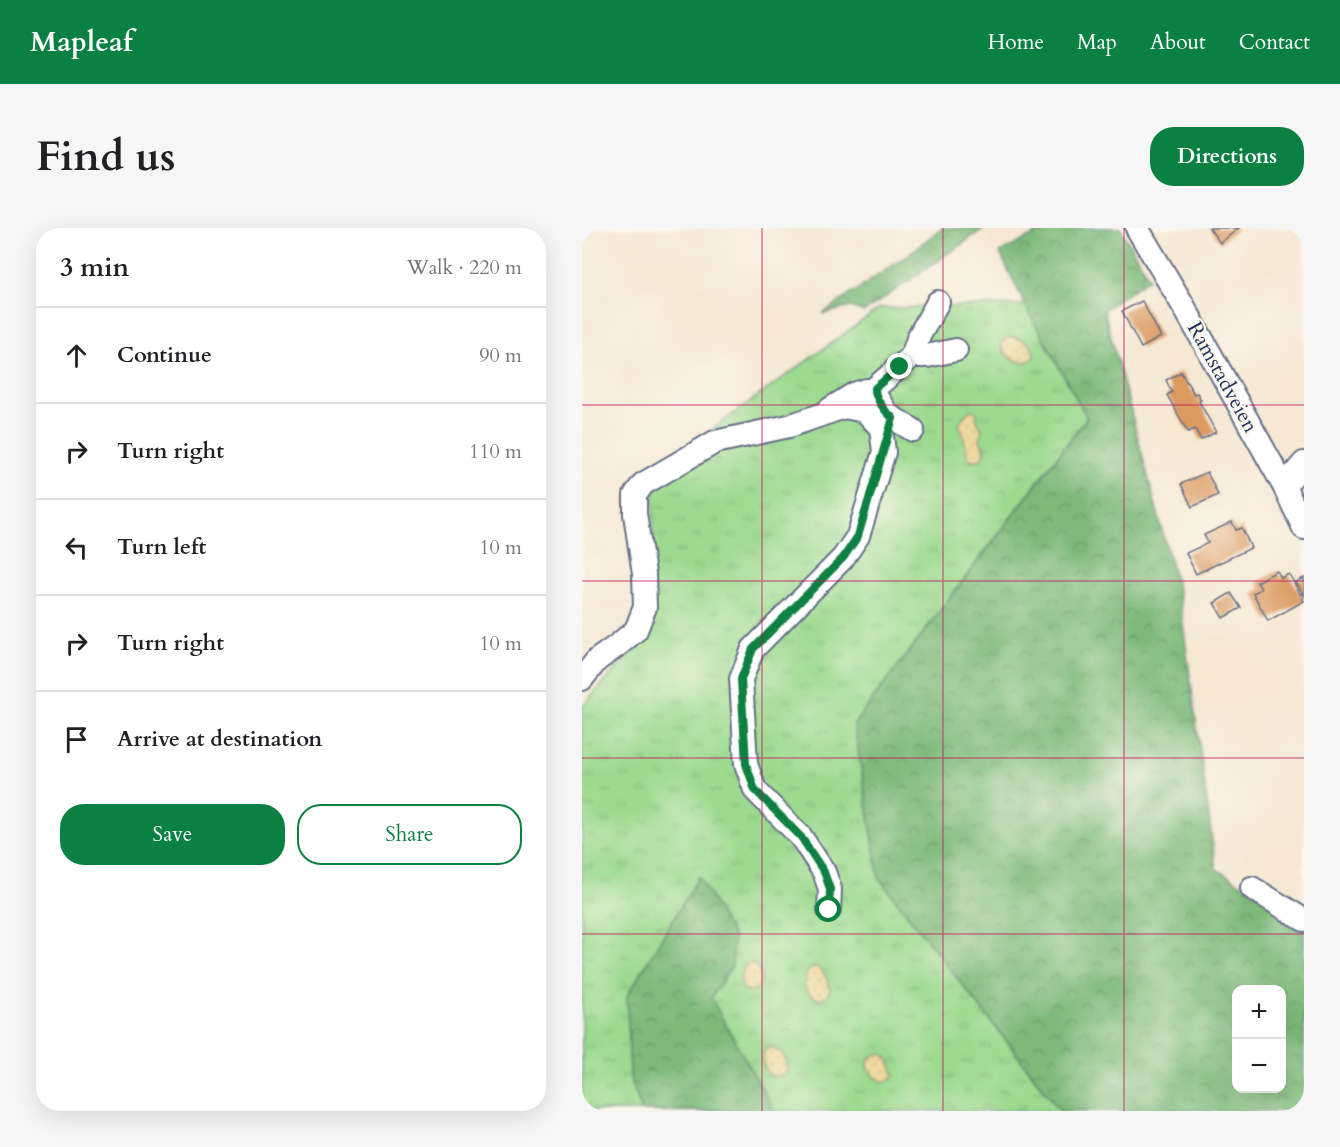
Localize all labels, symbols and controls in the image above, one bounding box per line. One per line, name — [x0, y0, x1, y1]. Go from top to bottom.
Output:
text: Mapleaf — [30, 23, 133, 61]
text: Home — [988, 28, 1044, 57]
text: Map — [1077, 28, 1117, 57]
text: About — [1150, 28, 1206, 57]
text: Contact — [1239, 28, 1310, 57]
button: Directions — [1150, 127, 1304, 186]
text: Find us — [36, 128, 176, 185]
text: 3 min — [60, 250, 129, 285]
text: Walk · 220 m — [407, 254, 522, 281]
street label: Ramstadveien — [1180, 316, 1265, 438]
icon: ahead — [60, 339, 93, 372]
text: Continue — [117, 340, 212, 370]
text: 90 m — [479, 342, 522, 369]
route end — [886, 353, 912, 379]
icon: right — [60, 435, 93, 468]
text: Turn right — [117, 436, 224, 466]
text: 110 m — [469, 438, 522, 465]
icon: left — [60, 531, 93, 564]
text: Turn left — [117, 532, 206, 562]
text: 10 m — [479, 534, 522, 561]
icon: right — [60, 627, 93, 660]
text: Turn right — [117, 628, 224, 658]
text: 10 m — [479, 630, 522, 657]
icon: arrive — [60, 723, 93, 756]
text: Arrive at destination — [117, 724, 322, 754]
button: Save — [60, 804, 285, 865]
button: Share — [297, 804, 522, 865]
route start — [815, 896, 841, 922]
map controls — [1232, 985, 1286, 1093]
button: + — [1232, 985, 1286, 1039]
button: − — [1232, 1039, 1286, 1093]

